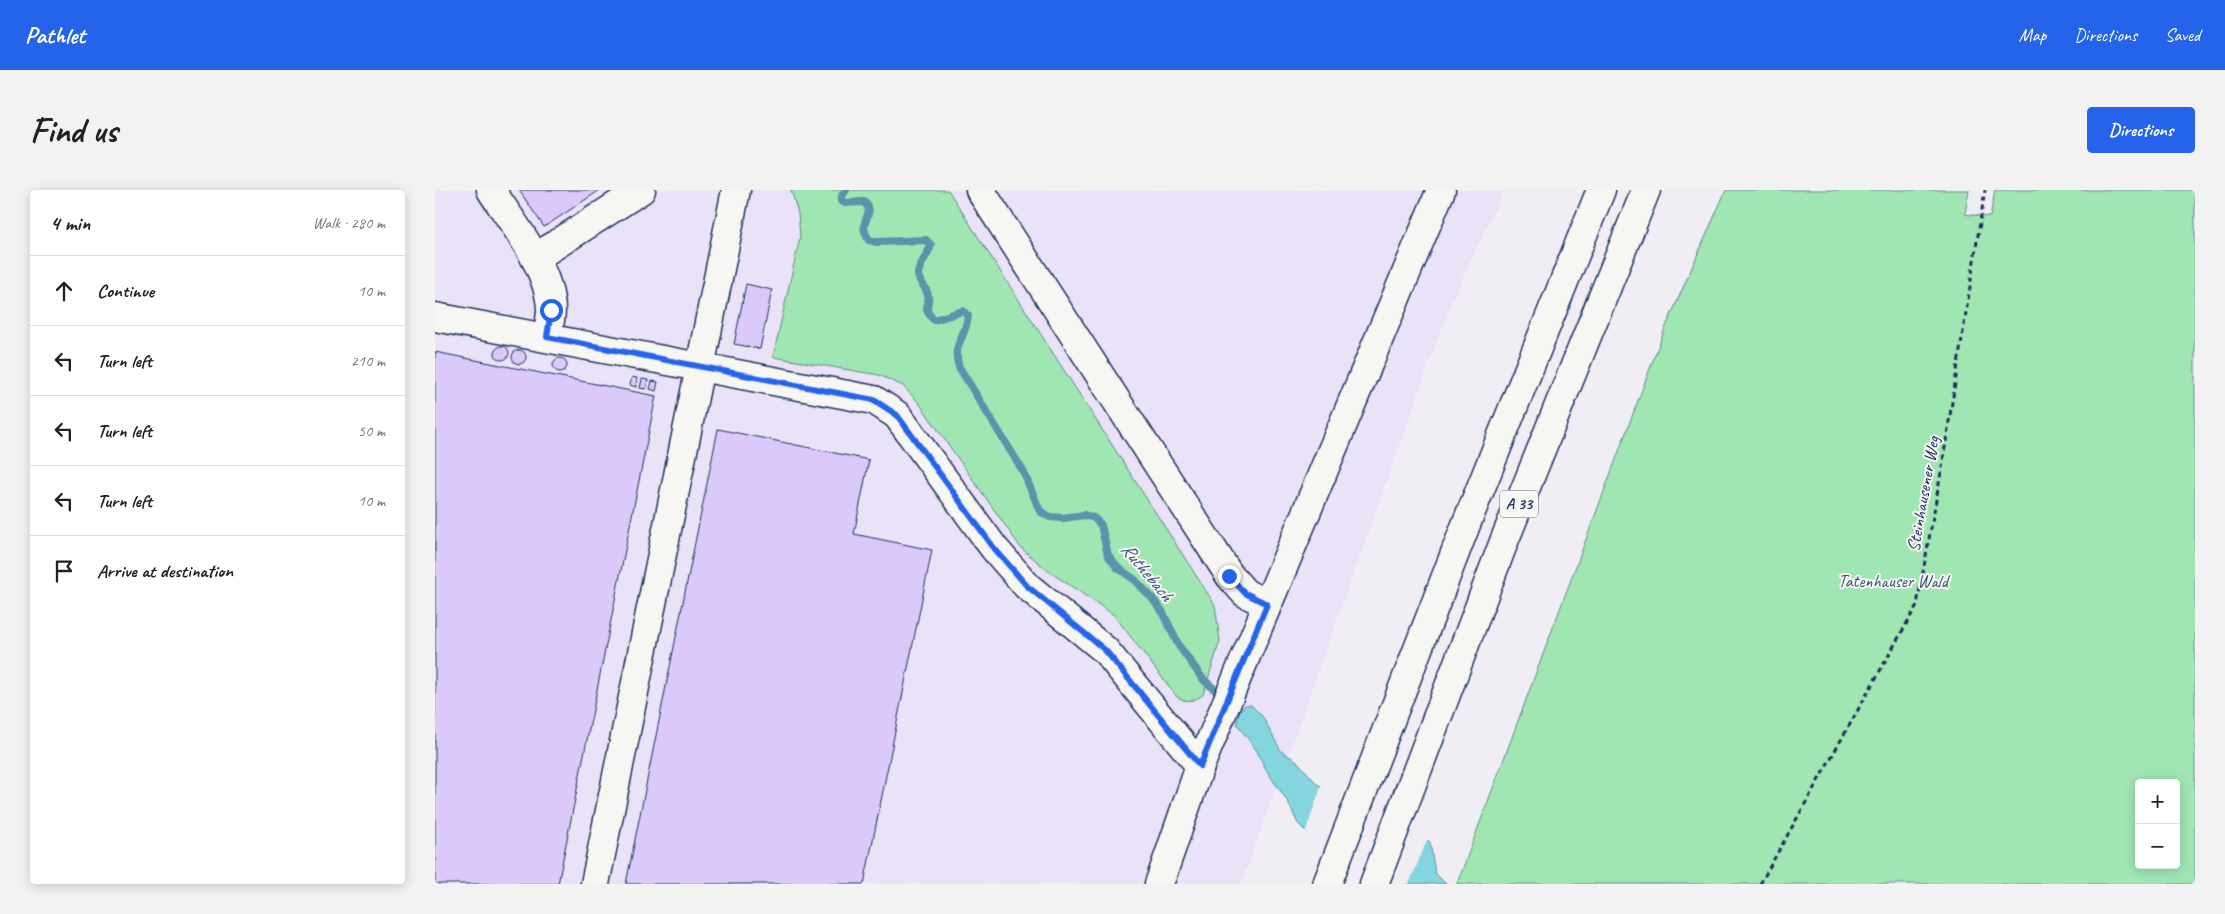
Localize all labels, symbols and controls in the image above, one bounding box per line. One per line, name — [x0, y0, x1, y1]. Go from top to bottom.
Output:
text: Pathlet — [25, 20, 85, 50]
text: Map — [2019, 24, 2046, 46]
text: Directions — [2074, 24, 2137, 46]
text: Saved — [2165, 24, 2200, 46]
button: Directions — [2087, 107, 2195, 153]
text: Find us — [30, 108, 117, 153]
text: 4 min — [50, 210, 90, 236]
text: Walk · 280 m — [313, 213, 385, 233]
icon: ahead — [50, 277, 78, 305]
text: Continue — [97, 279, 154, 303]
text: 10 m — [358, 281, 385, 301]
route start — [540, 299, 563, 322]
icon: left — [50, 347, 78, 375]
text: Turn left — [97, 349, 152, 373]
text: 210 m — [351, 351, 385, 371]
icon: left — [50, 417, 78, 445]
text: Turn left — [97, 419, 152, 443]
text: 50 m — [358, 421, 385, 441]
street label: Steinhausener Weg — [1902, 433, 1944, 553]
icon: left — [50, 487, 78, 515]
text: Turn left — [97, 489, 152, 513]
road number: A 33 — [1500, 490, 1538, 518]
text: 10 m — [358, 491, 385, 511]
water label: Ruthebach — [1116, 538, 1179, 607]
icon: arrive — [50, 557, 78, 585]
text: Arrive at destination — [97, 559, 233, 583]
route end — [1218, 565, 1241, 588]
park label: Tatenhauser Wald — [1838, 570, 1951, 592]
map controls — [2135, 779, 2180, 869]
button: + — [2135, 779, 2180, 824]
button: − — [2135, 824, 2180, 869]

